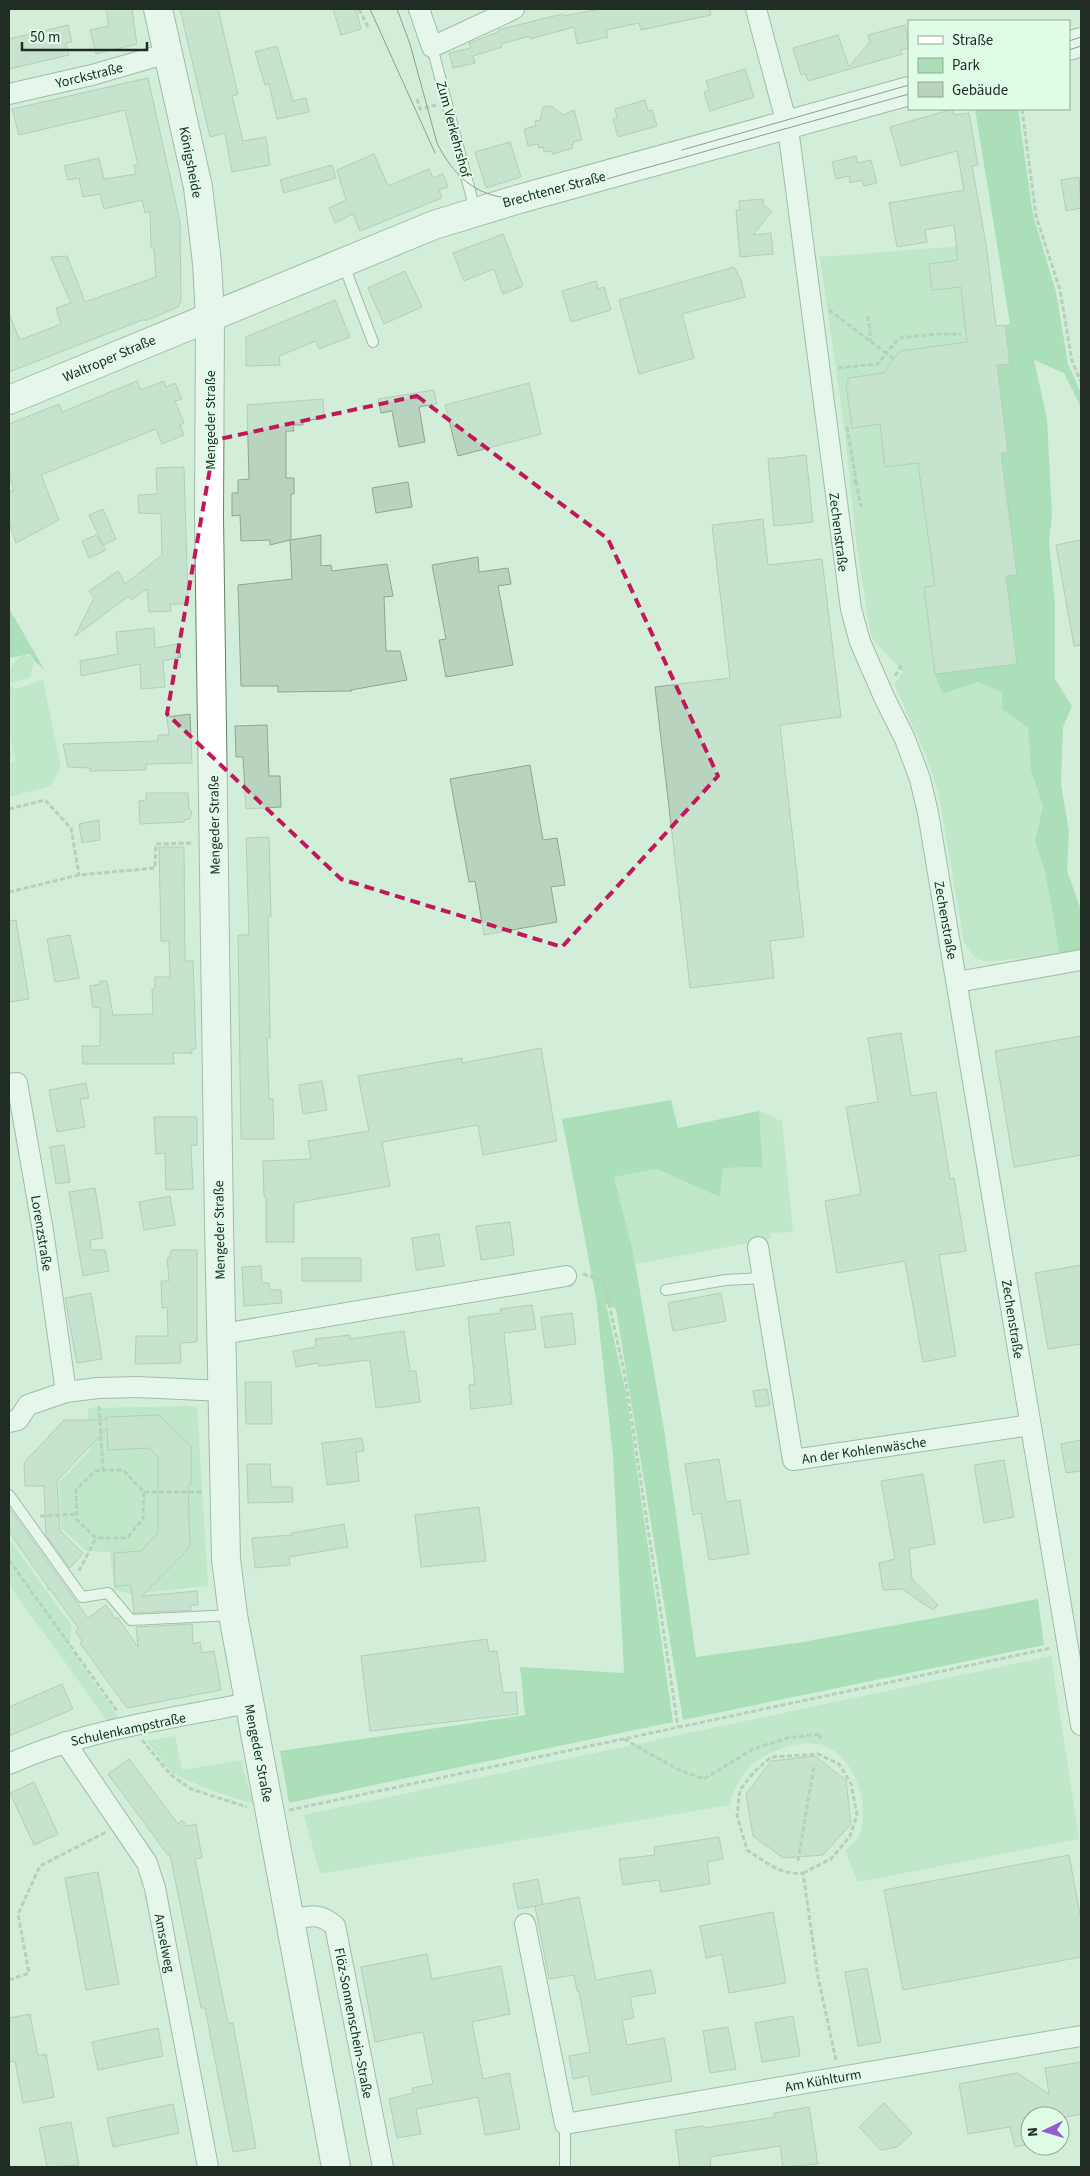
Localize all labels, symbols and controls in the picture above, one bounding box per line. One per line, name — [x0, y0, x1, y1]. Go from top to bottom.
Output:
scale bar — [22, 20, 148, 52]
legend — [908, 20, 1070, 110]
text: 50 m — [30, 27, 60, 48]
text: Straße — [952, 30, 993, 51]
text: Park — [952, 55, 981, 76]
street label: Yorckstraße — [53, 58, 125, 94]
street label: Zum Verkehrshof — [431, 79, 476, 181]
text: Gebäude — [952, 80, 1008, 101]
street label: Königsheide — [173, 125, 207, 200]
street label: Brechtener Straße — [500, 167, 608, 213]
street label: Waltroper Straße — [60, 330, 159, 388]
street label: Mengeder Straße — [201, 370, 221, 470]
street label: Zechenstraße — [823, 491, 853, 573]
street label: Mengeder Straße — [204, 775, 226, 875]
street label: Zechenstraße — [928, 879, 962, 961]
street label: Mengeder Straße — [209, 1180, 231, 1280]
street label: Lorenzstraße — [25, 1194, 57, 1273]
street label: Zechenstraße — [996, 1278, 1028, 1360]
street label: An der Kohlenwäsche — [801, 1432, 928, 1470]
street label: Mengeder Straße — [239, 1702, 277, 1804]
street label: Schulenkampstraße — [69, 1708, 188, 1752]
street label: Amselweg — [149, 1912, 180, 1974]
street label: Flöz-Sonnenschein-Straße — [329, 1946, 377, 2100]
street label: Am Kühlturm — [783, 2064, 863, 2098]
north arrow — [1020, 2106, 1070, 2156]
text: N — [1023, 2127, 1043, 2138]

